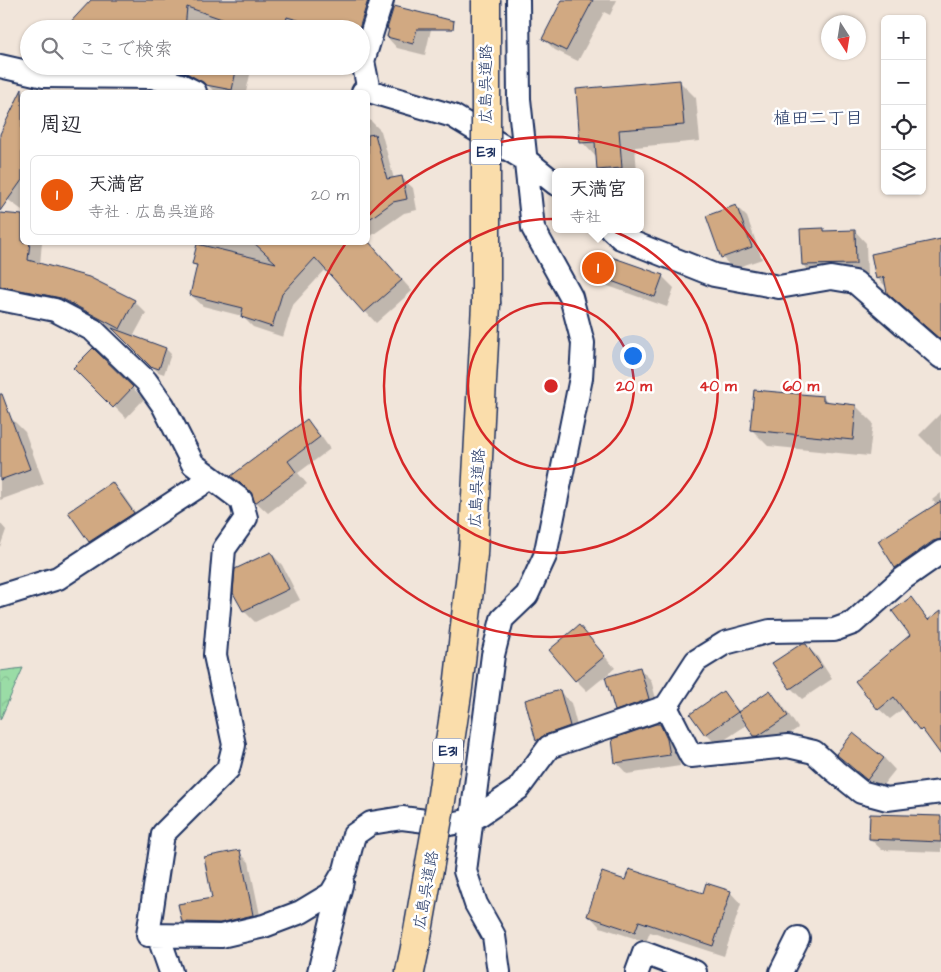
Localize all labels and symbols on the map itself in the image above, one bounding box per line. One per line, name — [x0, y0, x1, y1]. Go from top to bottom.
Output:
north arrow — [821, 15, 866, 60]
street label: 広島呉道路 — [475, 44, 497, 124]
district label: 植田二丁目 — [773, 106, 863, 131]
road number: E31 — [471, 140, 501, 164]
pin: 1 — [582, 249, 614, 287]
your location — [620, 343, 646, 369]
text: 20 m — [615, 376, 652, 397]
text: 40 m — [699, 376, 737, 397]
text: 60 m — [783, 376, 820, 397]
centre of rings — [542, 377, 560, 395]
street label: 広島呉道路 — [464, 447, 490, 529]
road number: E31 — [433, 738, 463, 764]
street label: 広島呉道路 — [408, 849, 444, 931]

